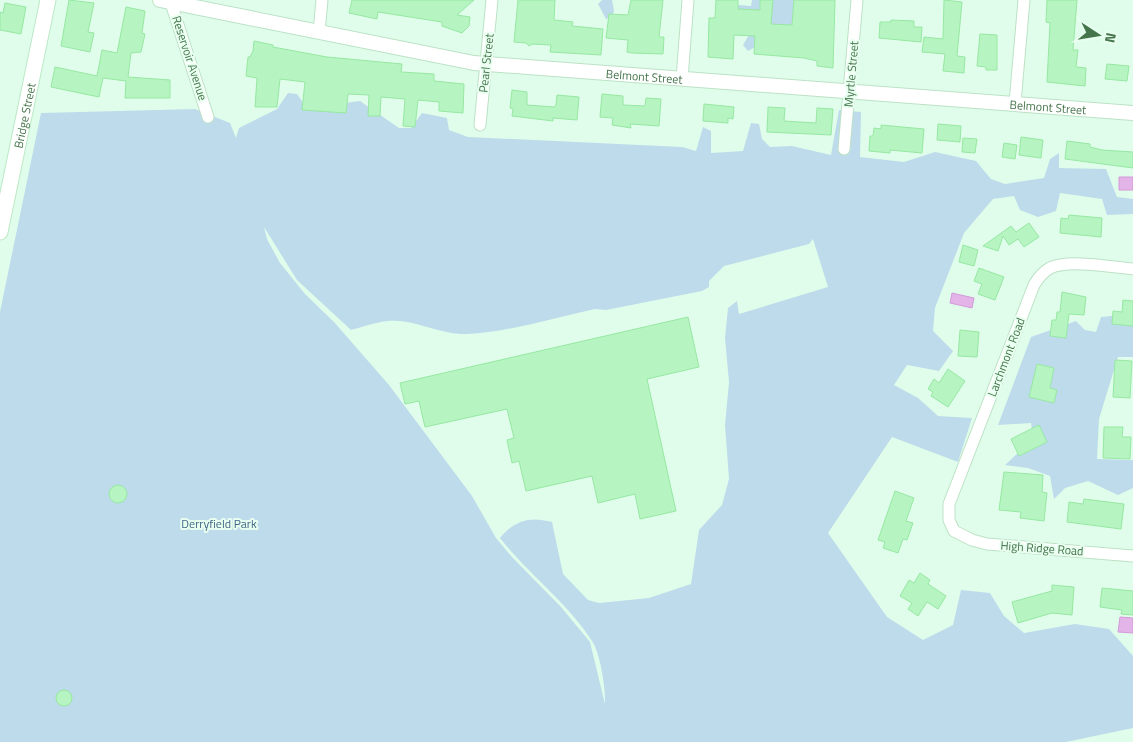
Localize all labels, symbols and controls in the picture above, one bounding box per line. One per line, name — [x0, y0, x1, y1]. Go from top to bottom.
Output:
north arrow — [1073, 10, 1123, 60]
street label: Reservoir Avenue — [167, 13, 213, 103]
text: N — [1100, 31, 1122, 45]
street label: Pearl Street — [473, 32, 499, 94]
street label: Myrtle Street — [839, 39, 863, 108]
street label: Belmont Street — [605, 64, 684, 88]
street label: Bridge Street — [8, 80, 40, 150]
street label: Belmont Street — [1009, 94, 1088, 119]
street label: Larchmont Road — [982, 315, 1030, 399]
park label: Derryfield Park — [181, 514, 257, 533]
street label: High Ridge Road — [1000, 536, 1084, 560]

